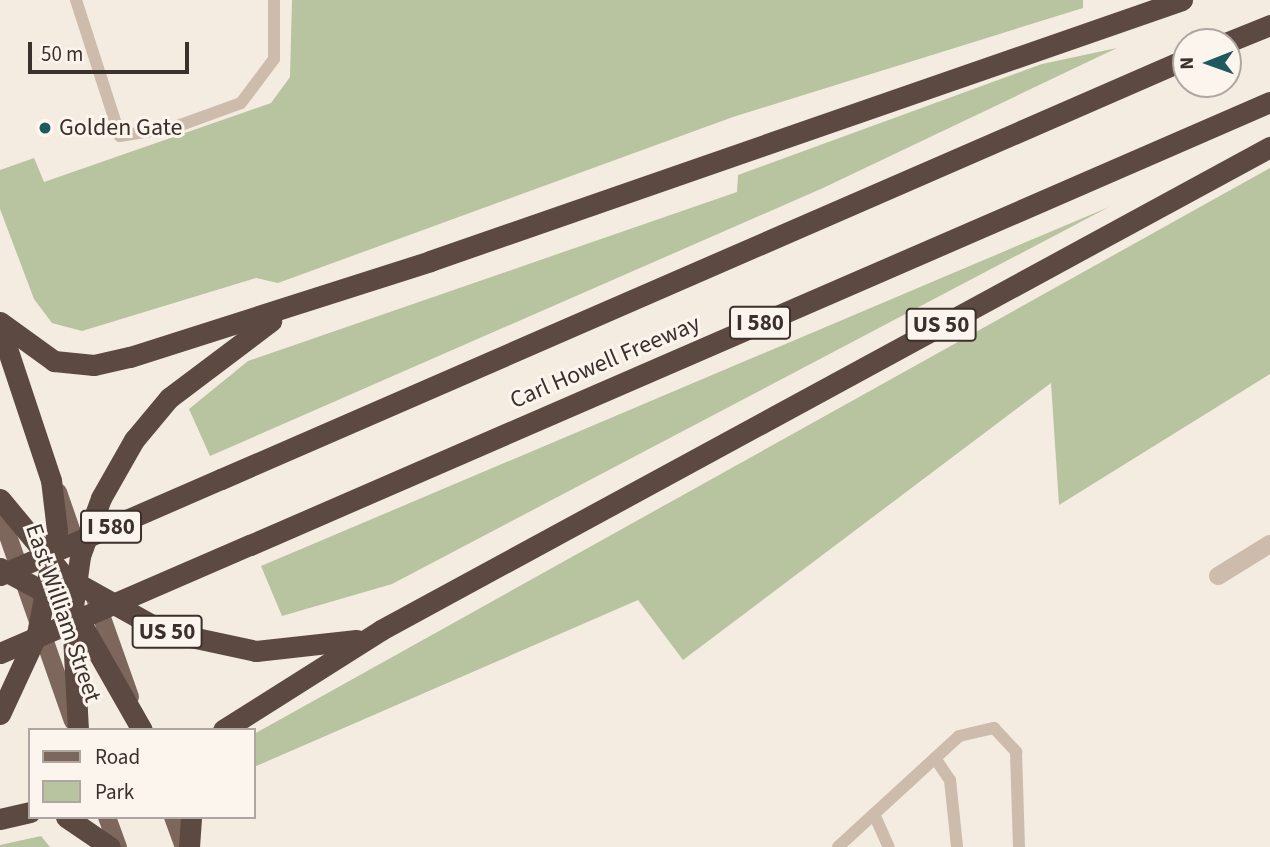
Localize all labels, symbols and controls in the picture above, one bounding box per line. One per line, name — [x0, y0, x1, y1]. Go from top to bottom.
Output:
scale bar — [32, 28, 192, 72]
north arrow — [1172, 28, 1242, 98]
text: 50 m — [41, 39, 83, 69]
text: N — [1174, 57, 1201, 70]
place label: Golden Gate — [59, 114, 182, 142]
marker: Golden Gate — [37, 120, 53, 136]
road number: I 580 — [728, 304, 792, 342]
road number: US 50 — [904, 306, 978, 344]
street label: Carl Howell Freeway — [506, 309, 704, 415]
road number: I 580 — [80, 508, 142, 547]
street label: East William Street — [19, 520, 107, 706]
road number: US 50 — [130, 612, 204, 652]
legend — [28, 728, 256, 819]
text: Road — [95, 742, 140, 772]
text: Park — [95, 777, 134, 807]

